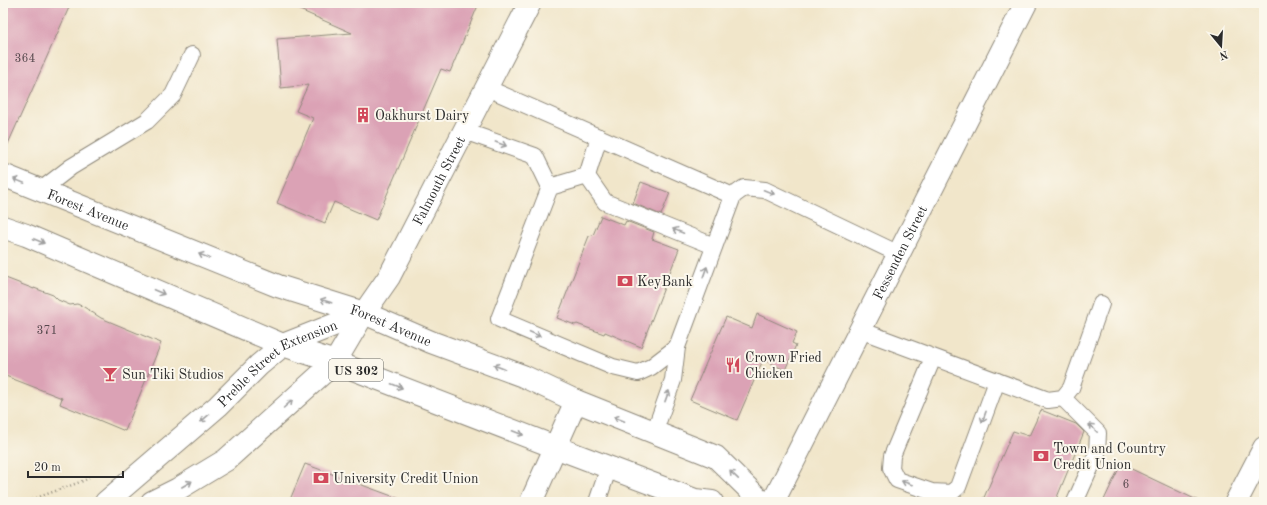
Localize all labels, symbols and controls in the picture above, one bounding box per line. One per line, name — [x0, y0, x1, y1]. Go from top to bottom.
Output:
north arrow — [1201, 26, 1241, 66]
text: N — [1217, 48, 1229, 61]
house number: 364 — [15, 53, 35, 65]
building icon: Oakhurst Dairy — [354, 106, 372, 124]
place label: Oakhurst Dairy — [375, 109, 470, 123]
street label: Falmouth Street — [411, 134, 468, 228]
one-way arrow — [495, 141, 508, 148]
one-way arrow — [14, 177, 26, 185]
street label: Forest Avenue — [45, 188, 131, 233]
one-way arrow — [763, 189, 775, 197]
street label: Fessenden Street — [871, 203, 930, 302]
one-way arrow — [673, 227, 685, 235]
one-way arrow — [33, 237, 45, 245]
one-way arrow — [199, 252, 211, 260]
one-way arrow — [701, 267, 709, 279]
bank icon: KeyBank — [616, 272, 634, 290]
place label: KeyBank — [637, 275, 693, 289]
one-way arrow — [153, 288, 165, 296]
one-way arrow — [320, 297, 333, 304]
street label: Forest Avenue — [348, 303, 433, 349]
street label: Preble Street Extension — [215, 318, 340, 410]
house number: 371 — [37, 325, 57, 337]
one-way arrow — [529, 331, 541, 338]
place label: Crown Fried Chicken — [745, 351, 822, 381]
restaurant icon: Crown Fried Chicken — [724, 356, 742, 374]
road number: US 302 — [329, 359, 383, 381]
one-way arrow — [494, 363, 506, 371]
bar icon: Sun Tiki Studios — [101, 365, 119, 383]
place label: Sun Tiki Studios — [122, 368, 224, 382]
one-way arrow — [390, 382, 402, 390]
one-way arrow — [664, 391, 672, 403]
one-way arrow — [283, 399, 294, 408]
one-way arrow — [979, 411, 987, 423]
one-way arrow — [200, 413, 211, 422]
one-way arrow — [613, 414, 625, 422]
one-way arrow — [1088, 423, 1098, 433]
one-way arrow — [512, 429, 524, 437]
place label: Town and Country Credit Union — [1053, 442, 1167, 472]
bank icon: Town and Country Credit Union — [1032, 447, 1050, 465]
scale bar — [28, 453, 123, 479]
text: 20 m — [34, 462, 61, 474]
bank icon: University Credit Union — [312, 469, 330, 487]
one-way arrow — [729, 470, 739, 480]
place label: University Credit Union — [333, 472, 479, 486]
one-way arrow — [901, 479, 913, 487]
house number: 6 — [1123, 479, 1130, 491]
one-way arrow — [181, 480, 193, 488]

